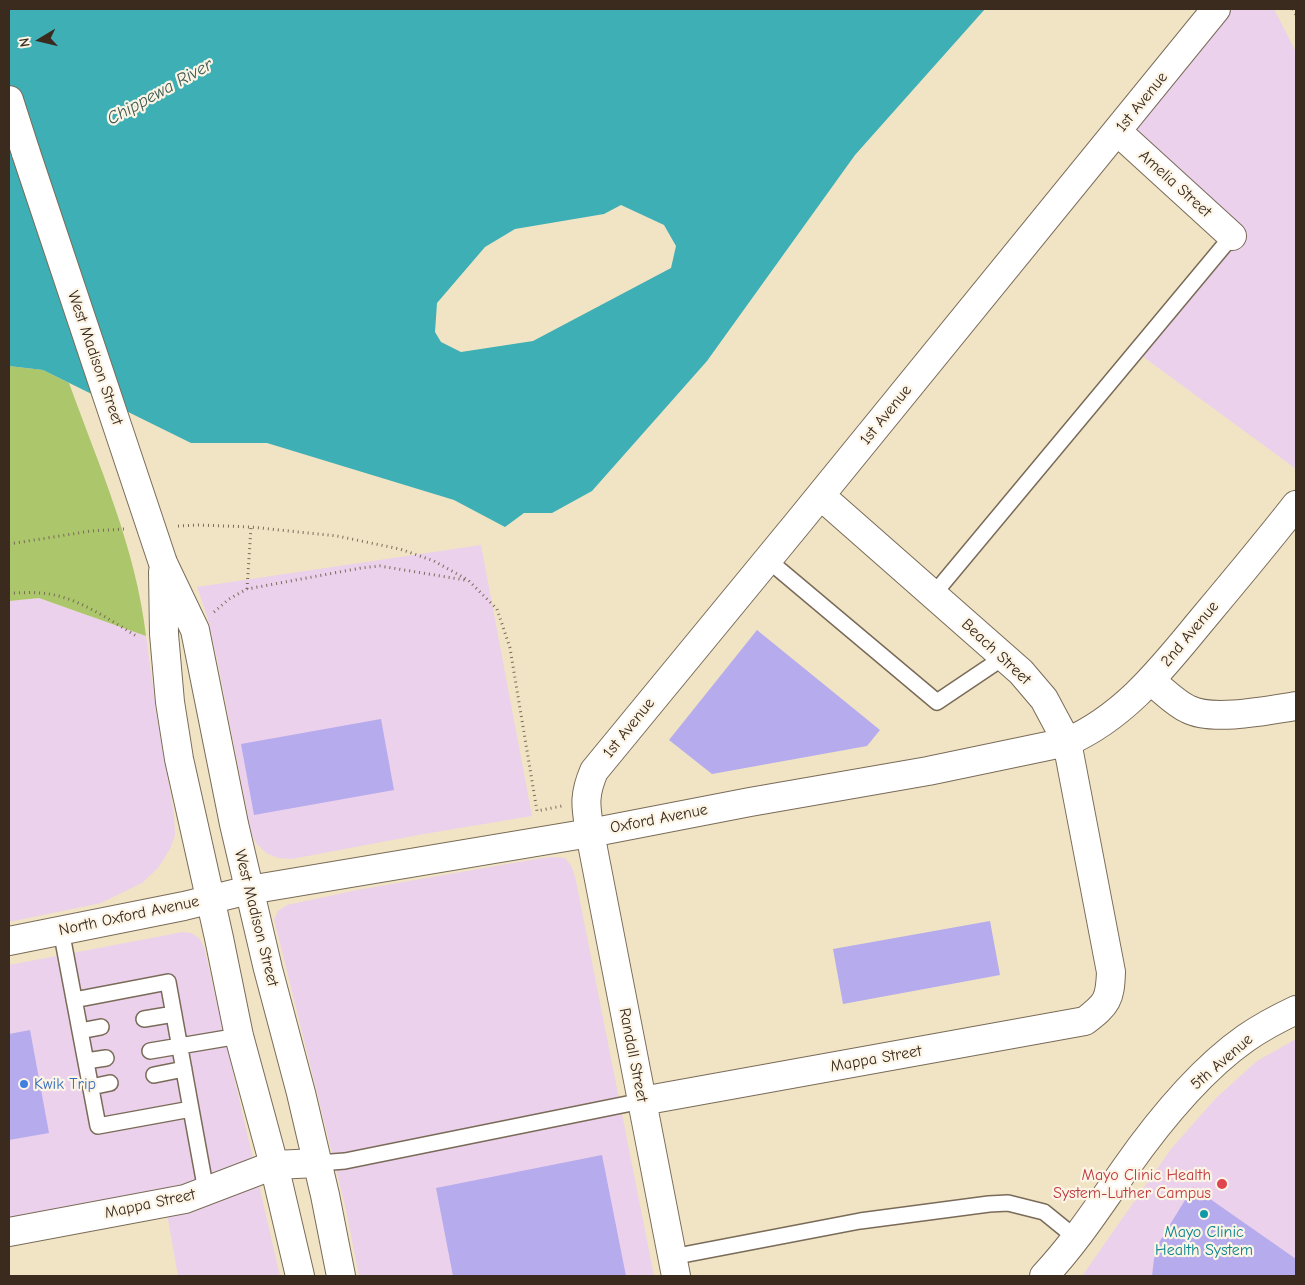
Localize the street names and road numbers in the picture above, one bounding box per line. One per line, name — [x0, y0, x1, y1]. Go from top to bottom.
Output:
street label: 1st Avenue — [1112, 68, 1172, 136]
street label: Amelia Street — [1135, 146, 1215, 222]
street label: West Madison Street — [63, 288, 127, 428]
street label: 1st Avenue — [856, 381, 916, 449]
street label: 2nd Avenue — [1157, 597, 1223, 671]
street label: Beach Street — [957, 615, 1035, 689]
street label: 1st Avenue — [599, 694, 659, 762]
street label: Oxford Avenue — [609, 800, 709, 838]
street label: West Madison Street — [230, 848, 282, 988]
street label: North Oxford Avenue — [57, 892, 201, 940]
street label: Randall Street — [614, 1006, 652, 1104]
street label: 5th Avenue — [1187, 1030, 1257, 1094]
street label: Mappa Street — [829, 1042, 923, 1076]
street label: Mappa Street — [103, 1185, 197, 1223]

